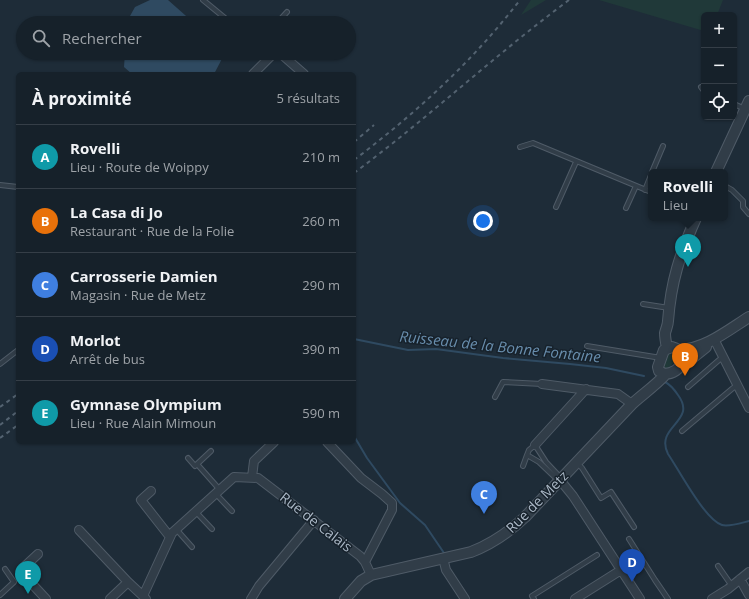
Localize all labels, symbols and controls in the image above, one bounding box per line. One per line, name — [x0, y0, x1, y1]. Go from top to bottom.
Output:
map controls — [701, 12, 737, 120]
button: + — [701, 12, 737, 48]
search box — [16, 16, 356, 60]
icon: search — [30, 27, 52, 49]
text: Rechercher — [62, 28, 142, 48]
button: − — [701, 48, 737, 84]
button: locate — [701, 84, 737, 120]
text: À proximité — [32, 87, 131, 110]
text: 5 résultats — [276, 89, 340, 107]
text: Rovelli — [70, 138, 120, 158]
text: A — [41, 148, 49, 166]
text: 210 m — [302, 148, 340, 166]
text: Lieu · Route de Woippy — [70, 158, 209, 176]
popup — [648, 169, 728, 221]
text: Rovelli — [663, 176, 713, 196]
text: Lieu — [663, 196, 688, 214]
text: La Casa di Jo — [70, 202, 163, 222]
your location — [473, 211, 493, 231]
text: B — [41, 212, 49, 230]
text: 260 m — [302, 212, 340, 230]
text: Restaurant · Rue de la Folie — [70, 222, 234, 240]
pin: A — [675, 234, 701, 267]
text: Carrosserie Damien — [70, 266, 218, 286]
text: C — [41, 276, 49, 294]
text: 290 m — [302, 276, 340, 294]
text: Magasin · Rue de Metz — [70, 286, 206, 304]
water label: Ruisseau de la Bonne Fontaine — [398, 325, 602, 367]
text: Morlot — [70, 330, 121, 350]
text: D — [40, 340, 50, 358]
text: 390 m — [302, 340, 340, 358]
pin: B — [672, 343, 698, 376]
text: Arrêt de bus — [70, 350, 145, 368]
text: Gymnase Olympium — [70, 394, 222, 414]
text: E — [41, 404, 49, 422]
text: 590 m — [302, 404, 340, 422]
text: Lieu · Rue Alain Mimoun — [70, 414, 216, 432]
street label: Rue de Metz — [501, 466, 572, 537]
pin: C — [471, 481, 497, 514]
street label: Rue de Calais — [276, 487, 357, 556]
pin: D — [619, 549, 645, 582]
pin: E — [15, 561, 41, 594]

